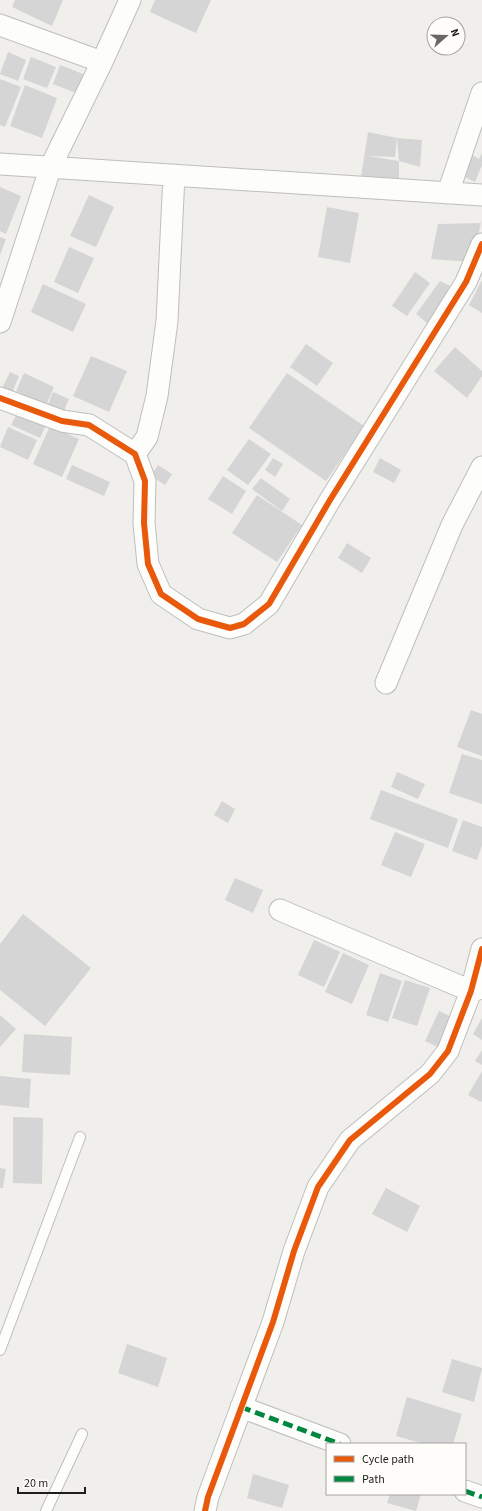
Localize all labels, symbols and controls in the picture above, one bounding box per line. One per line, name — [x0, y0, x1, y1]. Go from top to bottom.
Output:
north arrow — [426, 16, 466, 56]
text: N — [447, 27, 463, 39]
legend — [326, 1443, 466, 1495]
text: Cycle path — [362, 1451, 414, 1468]
scale bar — [18, 1469, 85, 1495]
text: Path — [362, 1471, 385, 1488]
text: 20 m — [24, 1475, 48, 1492]

